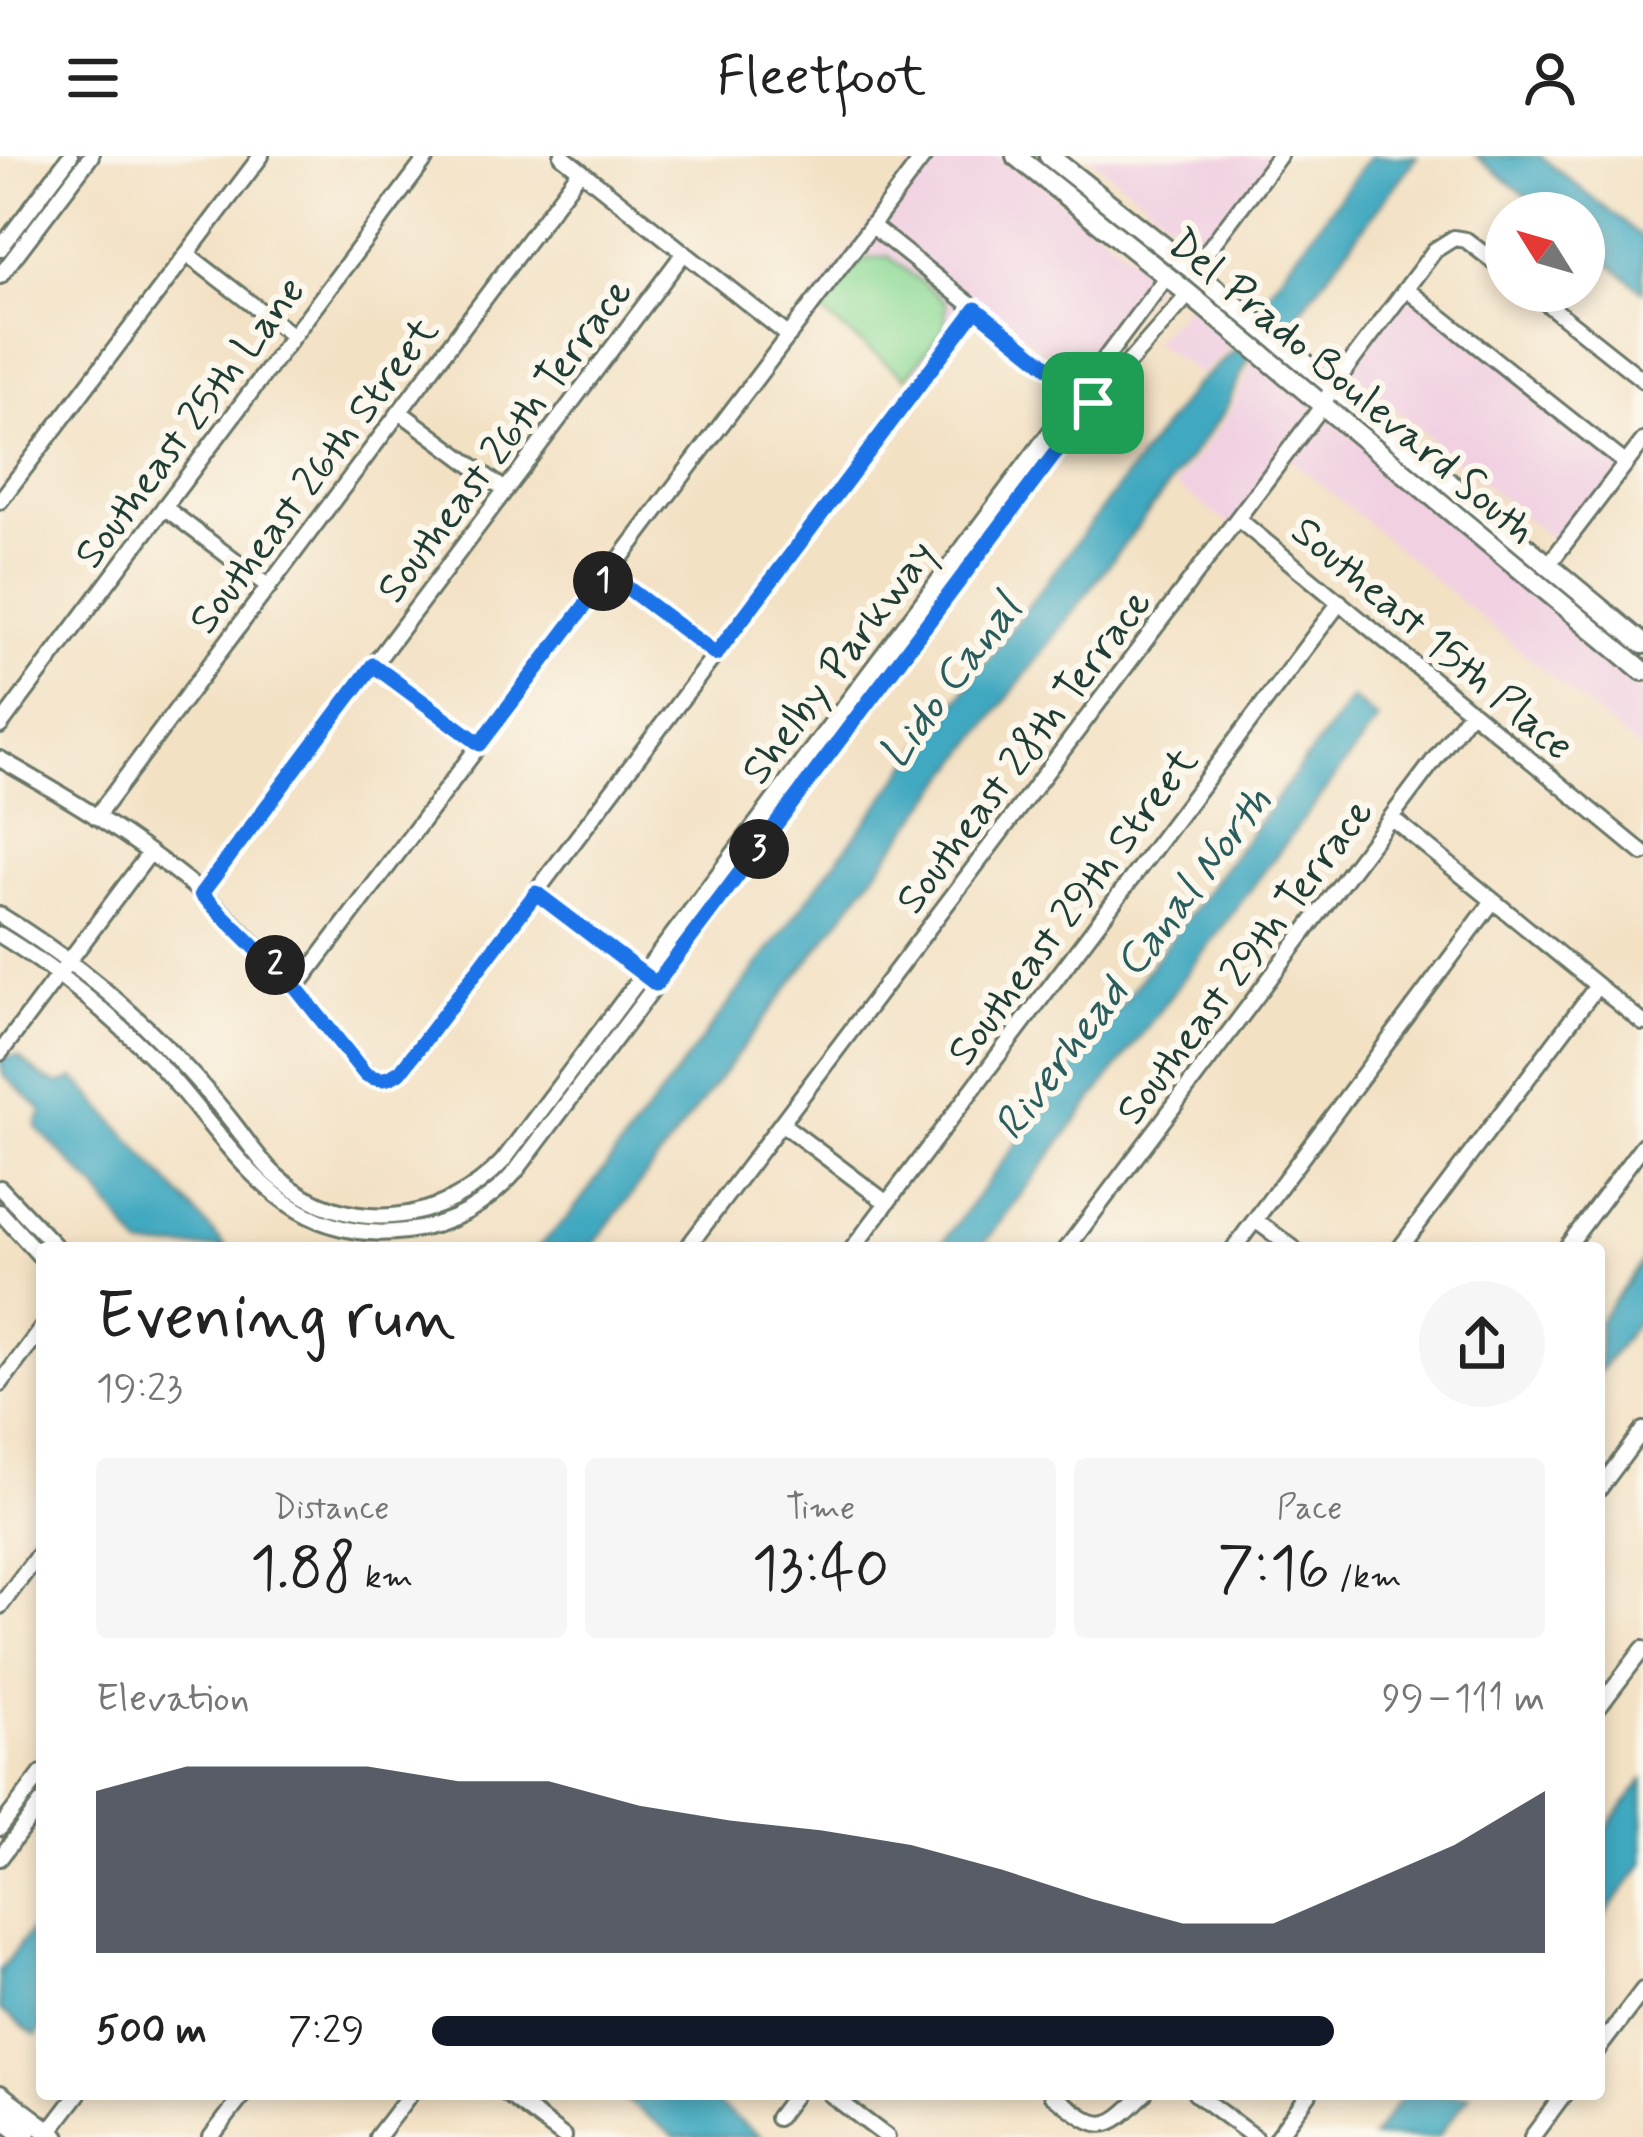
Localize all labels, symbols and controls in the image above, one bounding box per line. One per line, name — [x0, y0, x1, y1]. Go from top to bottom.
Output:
text: Fleetfoot — [717, 43, 926, 114]
icon: menu — [60, 45, 126, 111]
icon: person — [1517, 45, 1583, 111]
north arrow — [1485, 192, 1605, 312]
map controls — [1485, 192, 1605, 312]
street label: Del Prado Boulevard South — [1155, 217, 1546, 558]
street label: Southeast 25th Lane — [63, 266, 319, 580]
street label: Southeast 26th Terrace — [365, 267, 646, 615]
street label: Southeast 26th Street — [177, 306, 452, 646]
pin — [1042, 352, 1144, 454]
icon: arrive — [1060, 370, 1126, 436]
street label: Southeast 15th Place — [1279, 505, 1585, 774]
street label: Shelby Parkway — [730, 530, 950, 796]
pin: 1 — [573, 551, 633, 611]
text: 1 — [596, 559, 610, 603]
street label: Southeast 28th Terrace — [884, 578, 1165, 926]
water label: Lido Canal — [866, 580, 1038, 781]
street label: Southeast 29th Street — [936, 736, 1212, 1078]
water label: Riverhead Canal North — [981, 775, 1286, 1153]
street label: Southeast 29th Terrace — [1105, 788, 1387, 1137]
pin: 3 — [729, 819, 789, 879]
text: 3 — [752, 827, 766, 871]
pin: 2 — [245, 935, 305, 995]
text: 2 — [267, 943, 283, 987]
text: Evening run — [96, 1276, 456, 1362]
button: share — [1419, 1281, 1545, 1407]
text: 19:23 — [96, 1364, 183, 1415]
text: Distance — [274, 1487, 390, 1531]
text: Time — [786, 1487, 855, 1531]
text: Pace — [1277, 1487, 1342, 1531]
text: 1.88 — [250, 1531, 356, 1610]
text: 13:40 — [752, 1531, 889, 1610]
text: 7:16 — [1218, 1531, 1330, 1610]
text: km — [356, 1556, 413, 1600]
text: /km — [1330, 1556, 1401, 1600]
text: Elevation — [96, 1674, 250, 1725]
text: 99–111 m — [1382, 1674, 1545, 1725]
text: 500 m — [96, 2006, 207, 2057]
text: 7:29 — [288, 2006, 364, 2057]

